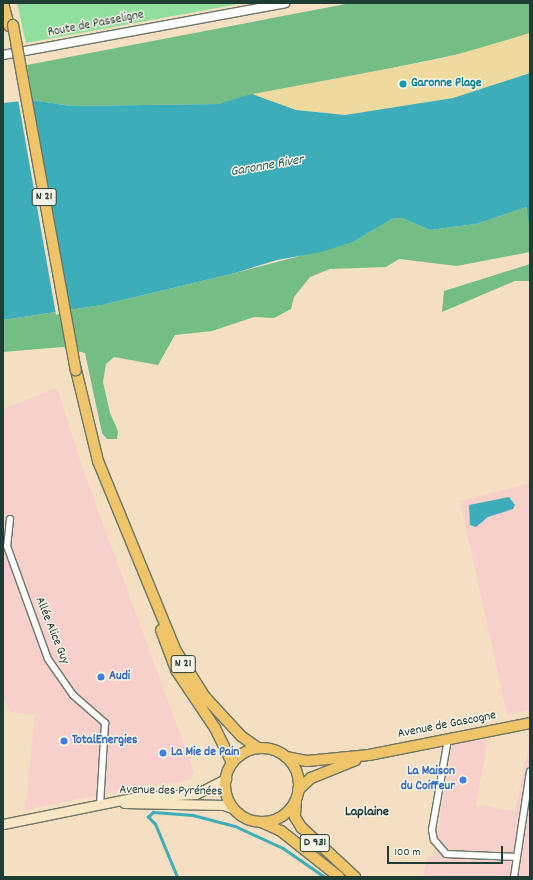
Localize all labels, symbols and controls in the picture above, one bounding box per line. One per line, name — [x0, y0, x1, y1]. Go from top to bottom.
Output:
street label: Route de Passeligne — [47, 8, 145, 42]
place label: Garonne Plage — [411, 76, 481, 92]
marker: Garonne Plage — [398, 79, 408, 89]
water label: Garonne River — [229, 151, 305, 181]
road number: N 21 — [31, 187, 57, 207]
street label: Allée Alice Guy — [30, 595, 72, 667]
road number: N 21 — [170, 654, 196, 674]
place label: Audi — [109, 669, 130, 685]
marker: Audi — [96, 672, 106, 682]
street label: Avenue de Gascogne — [396, 709, 498, 743]
place label: TotalEnergies — [72, 733, 138, 749]
marker: TotalEnergies — [59, 736, 69, 746]
place label: La Mie de Pain — [171, 745, 239, 761]
marker: La Mie de Pain — [158, 748, 168, 758]
place label: La Maison du Coiffeur — [401, 765, 455, 796]
marker: La Maison du Coiffeur — [458, 775, 468, 785]
street label: Avenue des Pyrénées — [119, 783, 223, 801]
district label: Laplaine — [345, 804, 389, 820]
road number: D 931 — [299, 833, 331, 853]
scale bar — [389, 838, 505, 864]
text: 100 m — [394, 844, 421, 861]

